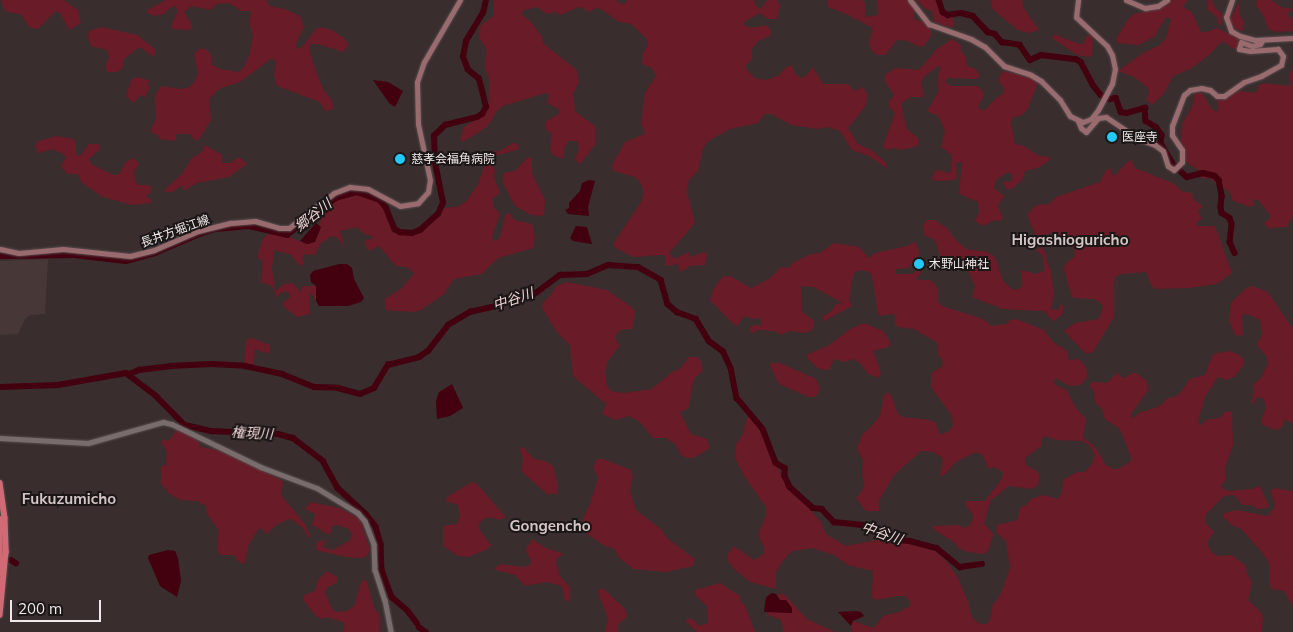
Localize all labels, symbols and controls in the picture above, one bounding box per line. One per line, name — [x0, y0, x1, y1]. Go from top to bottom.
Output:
place label: 医座寺 — [1122, 130, 1158, 144]
marker: 医座寺 — [1106, 131, 1118, 143]
marker: 慈孝会福角病院 — [393, 152, 407, 166]
place label: 慈孝会福角病院 — [411, 152, 495, 166]
water label: 郷谷川 — [291, 195, 335, 235]
street label: 長井方堀江線 — [139, 212, 211, 250]
district label: Higashioguricho — [1011, 231, 1129, 249]
place label: 木野山神社 — [929, 257, 989, 271]
marker: 木野山神社 — [913, 258, 925, 270]
water label: 中谷川 — [490, 284, 536, 314]
water label: 権現川 — [231, 424, 273, 442]
district label: Fukuzumicho — [22, 490, 116, 508]
district label: Gongencho — [509, 517, 591, 535]
water label: 中谷川 — [859, 518, 905, 548]
scale bar — [12, 590, 104, 622]
text: 200 m — [18, 599, 62, 618]

